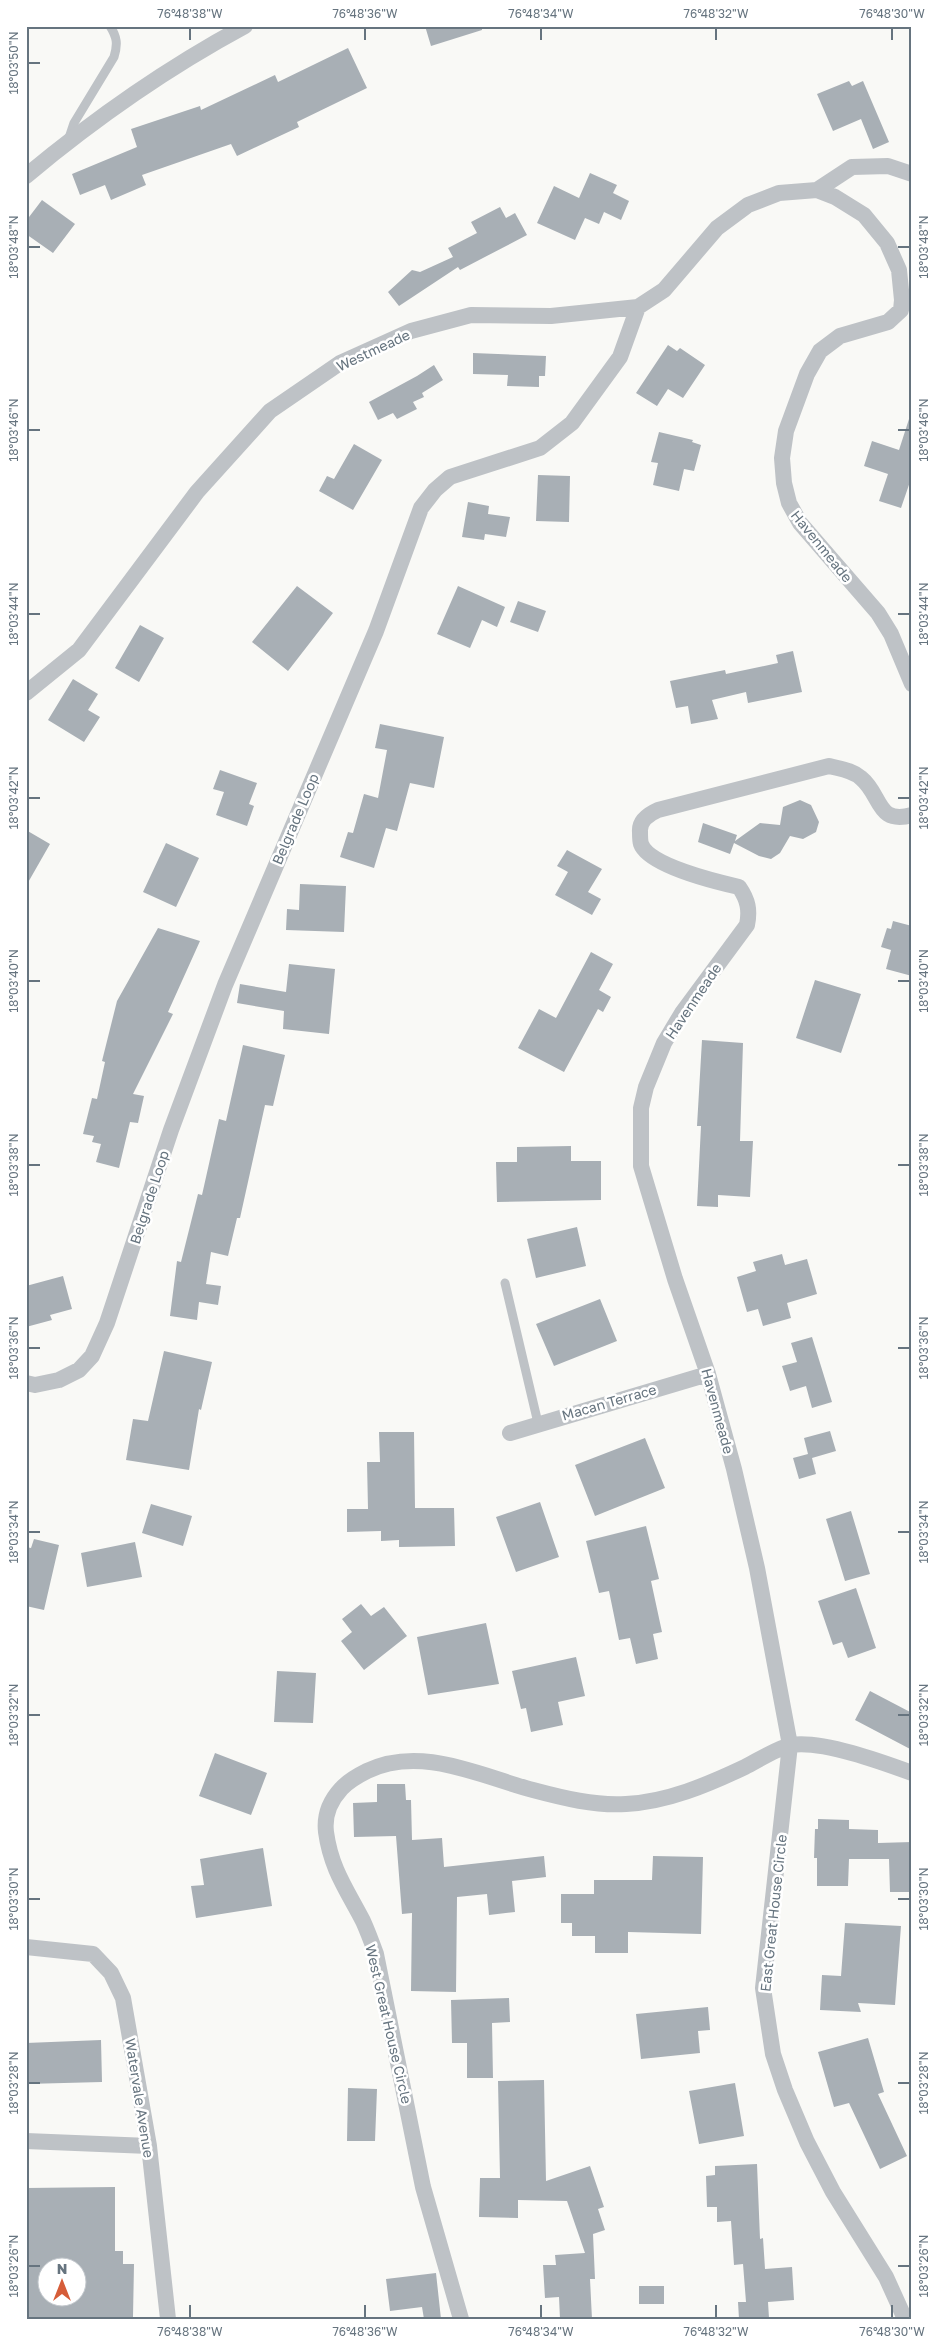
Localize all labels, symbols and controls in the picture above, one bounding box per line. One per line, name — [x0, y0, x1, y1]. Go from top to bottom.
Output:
text: 76°48'38"W — [157, 6, 223, 21]
text: 76°48'36"W — [332, 6, 398, 21]
text: 76°48'34"W — [508, 6, 574, 21]
text: 76°48'32"W — [684, 6, 749, 21]
text: 76°48'30"W — [859, 6, 925, 21]
text: 18°03'50"N — [6, 31, 21, 95]
text: 18°03'48"N — [6, 215, 21, 279]
text: 18°03'48"N — [916, 215, 931, 279]
street label: Westmeade — [334, 326, 412, 374]
text: 18°03'46"N — [6, 398, 21, 462]
text: 18°03'46"N — [916, 398, 931, 462]
street label: Havenmeade — [788, 507, 856, 585]
text: 18°03'44"N — [6, 582, 21, 646]
text: 18°03'44"N — [916, 582, 931, 646]
text: 18°03'42"N — [6, 766, 21, 830]
text: 18°03'42"N — [916, 766, 931, 830]
street label: Belgrade Loop — [268, 771, 322, 867]
text: 18°03'40"N — [6, 949, 21, 1013]
text: 18°03'40"N — [916, 949, 931, 1013]
street label: Havenmeade — [661, 960, 725, 1042]
text: 18°03'38"N — [6, 1133, 21, 1197]
text: 18°03'38"N — [916, 1133, 931, 1197]
street label: Belgrade Loop — [126, 1148, 172, 1246]
text: 18°03'36"N — [6, 1316, 21, 1380]
text: 18°03'36"N — [916, 1316, 931, 1380]
street label: Havenmeade — [698, 1366, 738, 1456]
street label: Macan Terrace — [560, 1380, 658, 1424]
text: 18°03'34"N — [6, 1500, 21, 1564]
text: 18°03'34"N — [916, 1500, 931, 1564]
text: 18°03'32"N — [6, 1684, 21, 1746]
text: 18°03'32"N — [916, 1684, 931, 1746]
street label: East Great House Circle — [756, 1833, 790, 1993]
text: 18°03'30"N — [6, 1867, 21, 1931]
text: 18°03'30"N — [916, 1867, 931, 1931]
street label: West Great House Circle — [362, 1943, 416, 2105]
street label: Watervale Avenue — [122, 2037, 158, 2159]
text: 18°03'28"N — [6, 2051, 21, 2115]
text: 18°03'28"N — [916, 2051, 931, 2115]
text: 18°03'26"N — [6, 2235, 21, 2297]
text: 18°03'26"N — [916, 2235, 931, 2297]
north arrow — [38, 2258, 88, 2308]
text: N — [57, 2260, 67, 2277]
text: 76°48'38"W — [157, 2324, 223, 2339]
text: 76°48'36"W — [332, 2324, 398, 2339]
text: 76°48'34"W — [508, 2324, 574, 2339]
text: 76°48'32"W — [684, 2324, 749, 2339]
text: 76°48'30"W — [859, 2324, 925, 2339]

